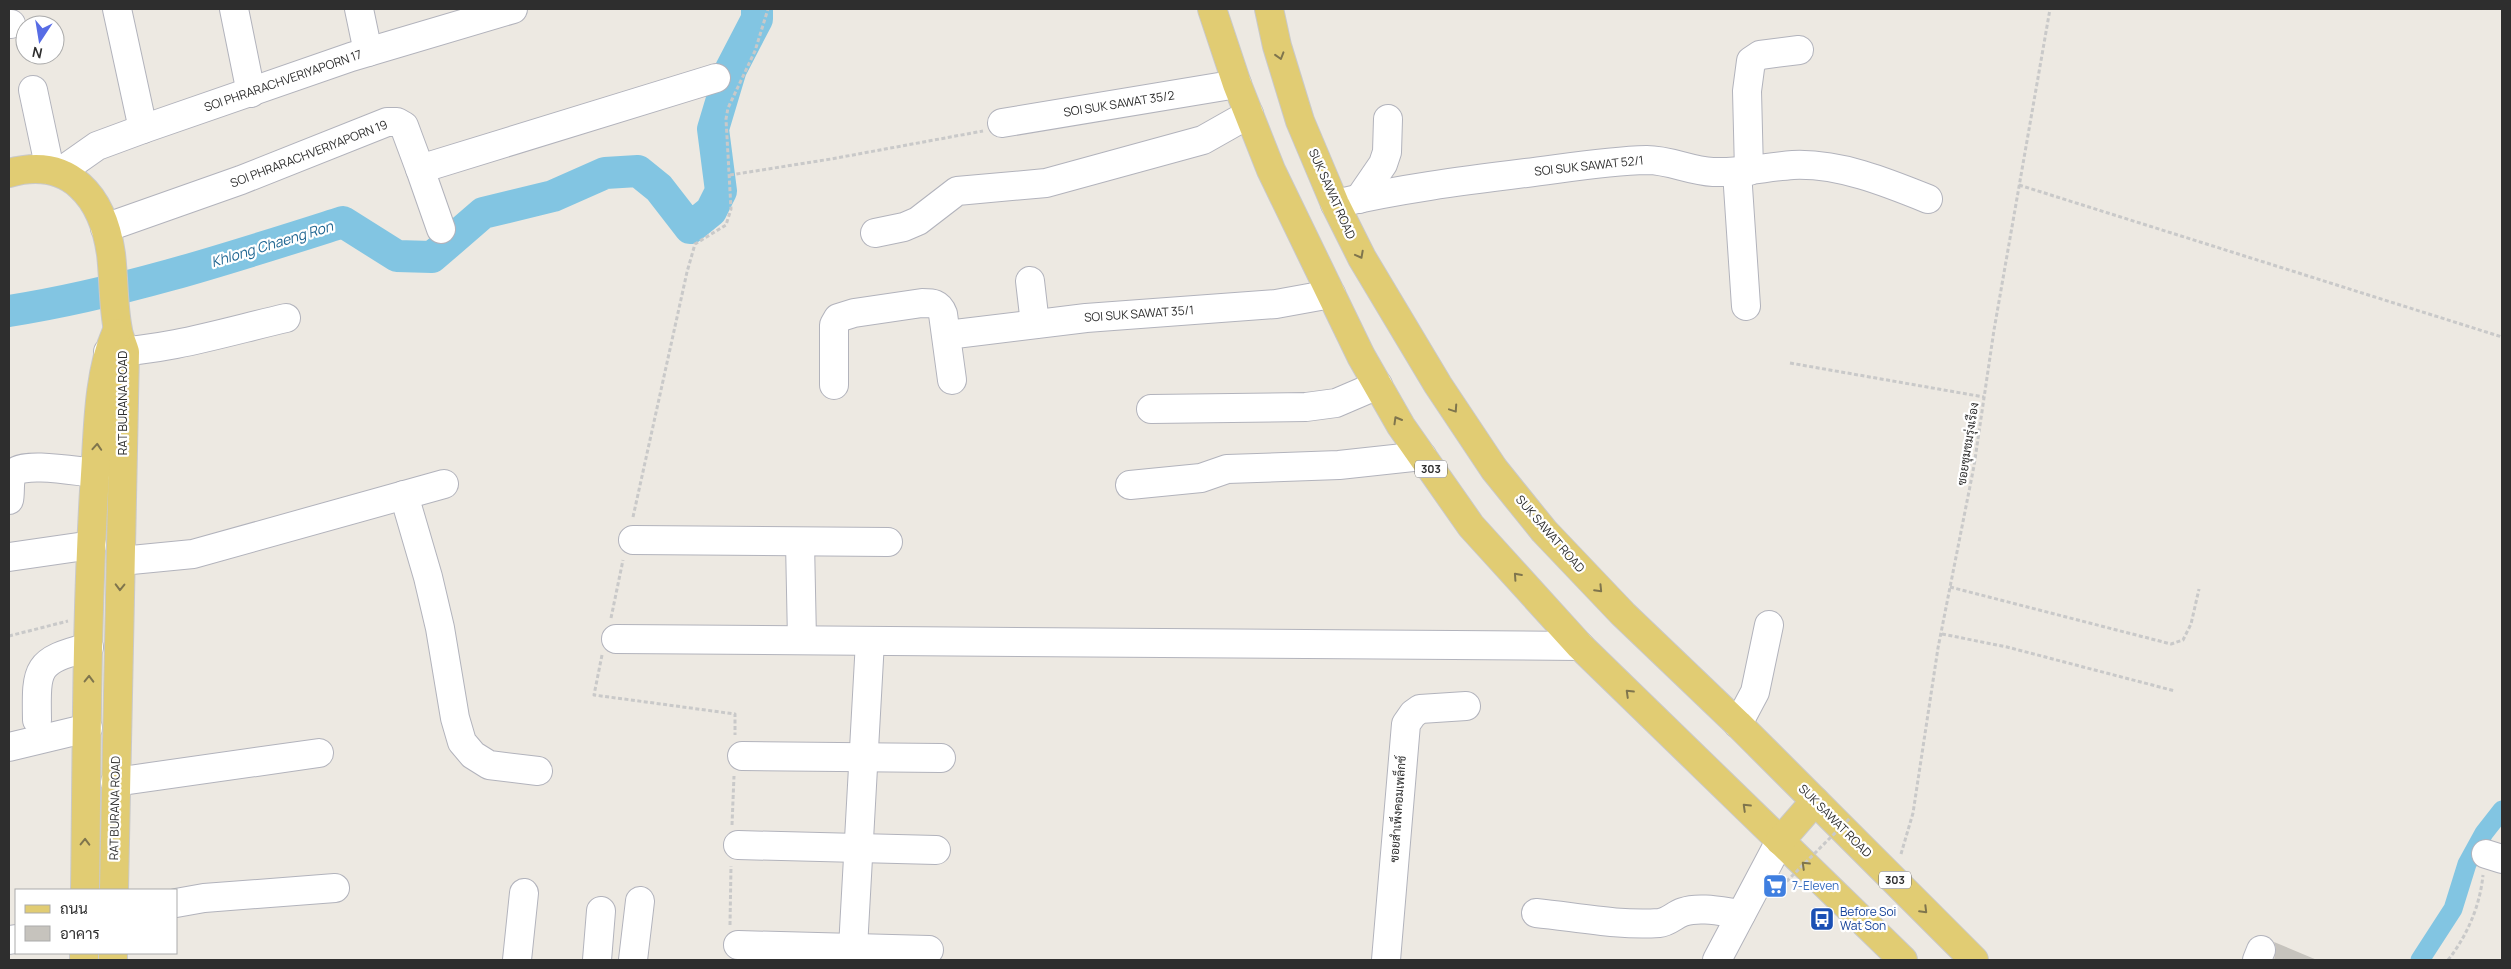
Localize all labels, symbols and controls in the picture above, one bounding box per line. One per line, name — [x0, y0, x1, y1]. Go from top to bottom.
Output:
north arrow — [15, 15, 65, 65]
text: N — [30, 43, 44, 64]
street label: SOI PHRARACHVERIYAPORN 17 — [202, 45, 364, 116]
one-way arrow — [1274, 52, 1284, 60]
street label: SOI SUK SAWAT 35/2 — [1062, 86, 1176, 121]
street label: SOI PHRARACHVERIYAPORN 19 — [228, 116, 390, 191]
street label: SUK SAWAT ROAD — [1305, 146, 1360, 242]
street label: SOI SUK SAWAT 52/1 — [1533, 151, 1644, 180]
water label: Khlong Chaeng Ron — [209, 216, 336, 271]
one-way arrow — [1354, 250, 1364, 259]
street label: SOI SUK SAWAT 35/1 — [1084, 301, 1194, 326]
street label: RAT BURANA ROAD — [114, 351, 131, 455]
street label: ซอยชุมชมรุ่งเรือง — [1953, 401, 1983, 487]
one-way arrow — [1448, 403, 1457, 412]
one-way arrow — [1394, 416, 1404, 425]
one-way arrow — [92, 442, 103, 450]
road number: 303 — [1415, 460, 1447, 478]
street label: SUK SAWAT ROAD — [1512, 491, 1589, 576]
one-way arrow — [1514, 573, 1523, 582]
one-way arrow — [115, 584, 125, 592]
one-way arrow — [1593, 584, 1602, 593]
one-way arrow — [83, 675, 94, 683]
one-way arrow — [1626, 690, 1635, 699]
street label: ซอยสำเพ็งคอมเพล็กซ์ — [1385, 755, 1410, 863]
street label: RAT BURANA ROAD — [105, 756, 124, 860]
street label: SUK SAWAT ROAD — [1795, 780, 1876, 861]
one-way arrow — [1742, 804, 1751, 813]
one-way arrow — [80, 837, 91, 845]
one-way arrow — [1802, 862, 1811, 871]
road number: 303 — [1879, 872, 1911, 888]
supermarket icon: 7-Eleven — [1762, 873, 1788, 899]
place label: 7-Eleven — [1792, 877, 1839, 894]
legend — [15, 889, 178, 954]
text: ถนน — [60, 898, 88, 919]
place label: Before Soi Wat Son — [1840, 903, 1896, 934]
one-way arrow — [1918, 904, 1927, 913]
bus stop icon: Before Soi Wat Son — [1809, 906, 1835, 932]
text: อาคาร — [60, 923, 100, 944]

